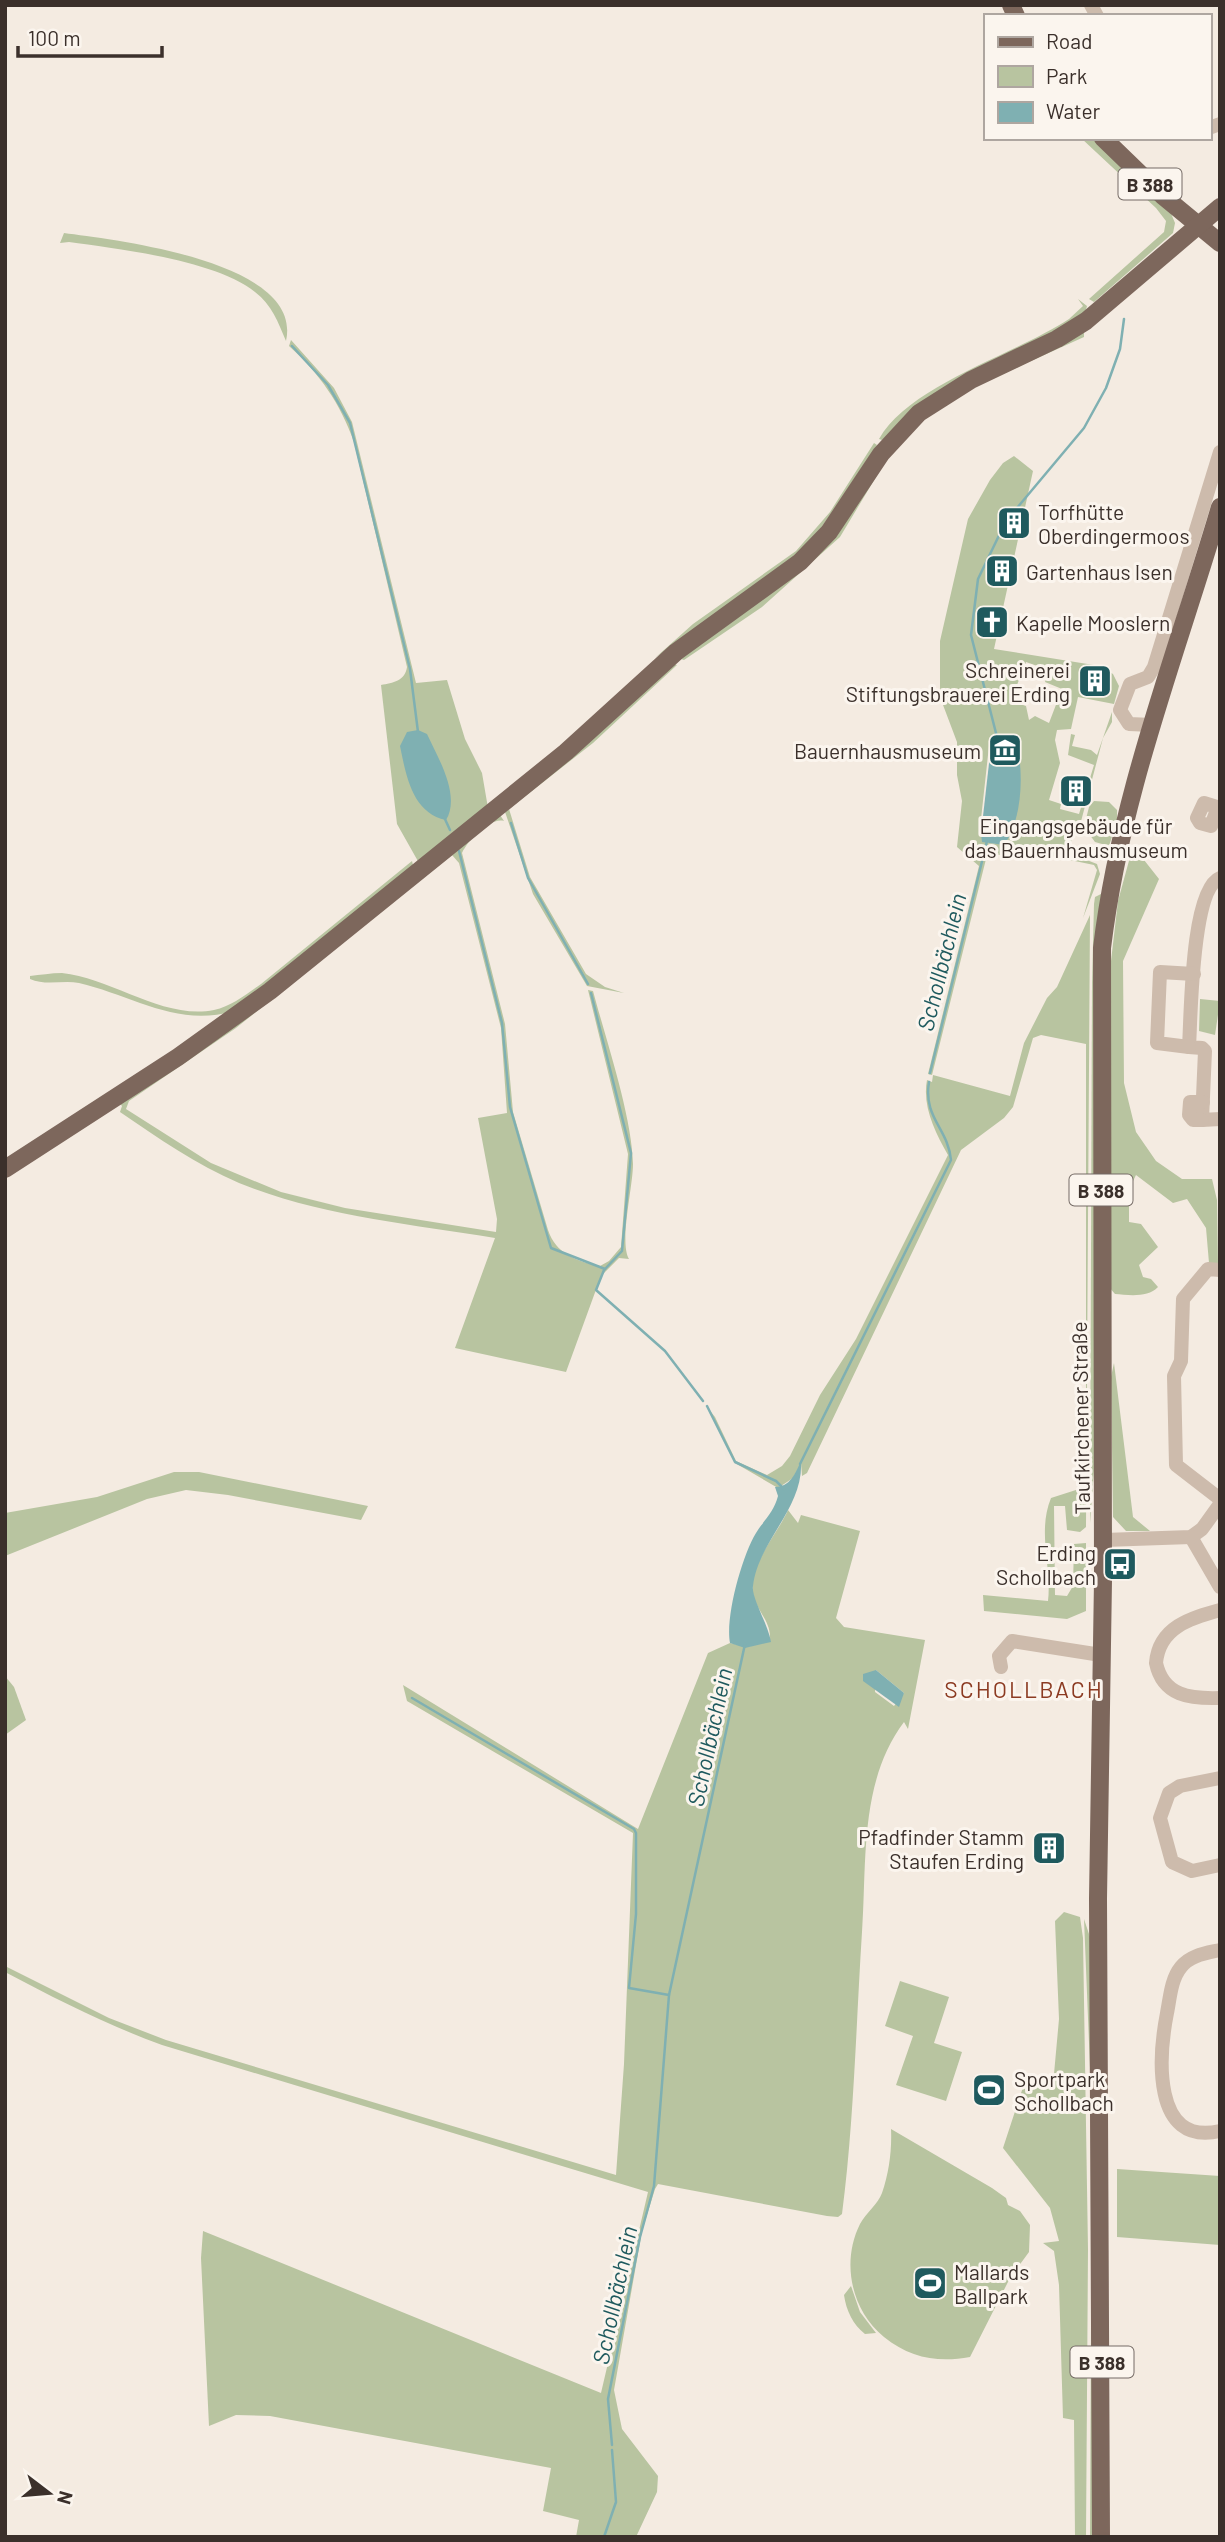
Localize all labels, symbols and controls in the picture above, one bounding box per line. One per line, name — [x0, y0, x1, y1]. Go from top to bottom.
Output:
scale bar — [18, 14, 161, 58]
legend — [984, 14, 1211, 140]
text: 100 m — [28, 25, 81, 50]
text: Road — [1046, 28, 1092, 53]
text: Park — [1046, 63, 1087, 88]
text: Water — [1046, 98, 1101, 123]
road number: B 388 — [1118, 168, 1182, 200]
place label: Torfhütte Oberdingermoos — [1038, 499, 1190, 548]
building icon: Torfhütte Oberdingermoos — [995, 504, 1033, 542]
building icon: Gartenhaus Isen — [983, 552, 1021, 590]
place label: Gartenhaus Isen — [1026, 559, 1173, 584]
church icon: Kapelle Mooslern — [973, 603, 1011, 641]
place label: Kapelle Mooslern — [1016, 610, 1170, 635]
place label: Schreinerei Stiftungsbrauerei Erding — [846, 657, 1070, 706]
building icon: Schreinerei Stiftungsbrauerei Erding — [1076, 662, 1114, 700]
museum icon: Bauernhausmuseum — [986, 731, 1024, 769]
place label: Bauernhausmuseum — [794, 738, 981, 763]
building icon: Eingangsgebäude für das Bauernhausmuseum — [1057, 772, 1095, 810]
place label: Eingangsgebäude für das Bauernhausmuseum — [964, 813, 1188, 862]
water label: Schollbächlein — [910, 890, 972, 1034]
road number: B 388 — [1070, 1174, 1132, 1206]
street label: Taufkirchener Straße — [1066, 1321, 1094, 1515]
place label: Erding Schollbach — [996, 1540, 1096, 1589]
bus stop icon: Erding Schollbach — [1101, 1545, 1139, 1583]
water label: Schollbächlein — [681, 1665, 737, 1809]
district label: SCHOLLBACH — [944, 1675, 1104, 1703]
place label: Pfadfinder Stamm Staufen Erding — [858, 1824, 1024, 1873]
building icon: Pfadfinder Stamm Staufen Erding — [1030, 1829, 1068, 1867]
place label: Sportpark Schollbach — [1014, 2066, 1114, 2115]
sports icon: Sportpark Schollbach — [970, 2071, 1008, 2109]
water label: Schollbächlein — [586, 2223, 642, 2367]
place label: Mallards Ballpark — [954, 2259, 1029, 2308]
sports icon: Mallards Ballpark — [911, 2264, 949, 2302]
road number: B 388 — [1070, 2346, 1134, 2378]
north arrow — [14, 2458, 84, 2528]
text: N — [53, 2489, 79, 2507]

